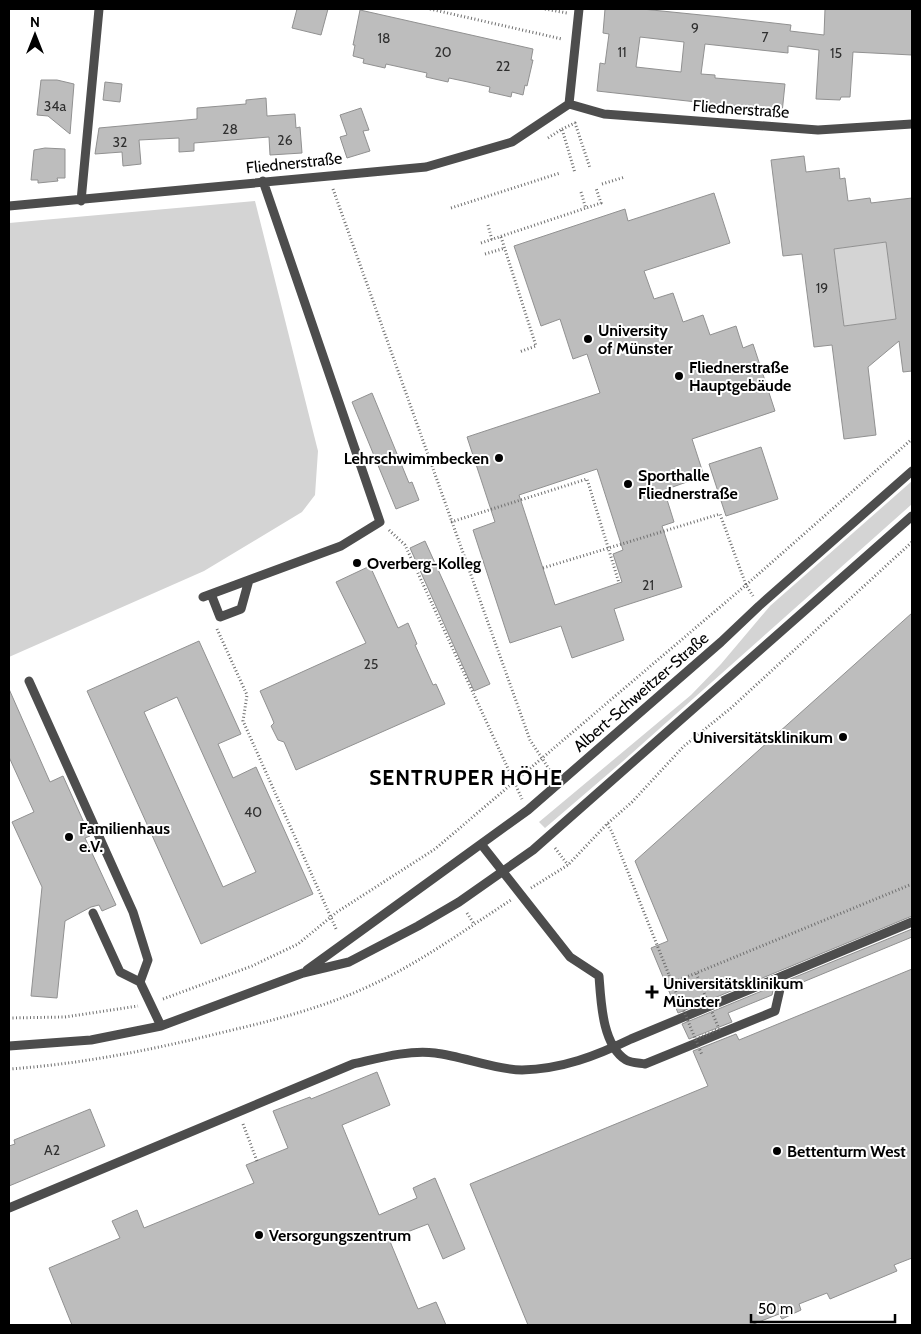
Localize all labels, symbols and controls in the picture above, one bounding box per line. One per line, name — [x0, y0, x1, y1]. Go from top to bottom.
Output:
north arrow — [10, 10, 60, 60]
text: N — [30, 13, 40, 31]
house number: 9 — [691, 19, 699, 37]
house number: 7 — [761, 28, 769, 46]
house number: 18 — [377, 29, 391, 47]
house number: 20 — [434, 43, 452, 61]
house number: 11 — [617, 43, 627, 61]
house number: 15 — [830, 44, 842, 62]
house number: 22 — [496, 57, 510, 75]
street label: Fliednerstraße — [692, 96, 790, 122]
house number: 34a — [44, 97, 66, 115]
house number: 28 — [222, 120, 238, 138]
house number: 26 — [277, 131, 293, 149]
house number: 32 — [113, 133, 127, 151]
street label: Fliednerstraße — [245, 148, 343, 178]
house number: 19 — [816, 279, 828, 297]
place label: University of Münster — [598, 321, 673, 358]
marker: University of Münster — [582, 333, 594, 345]
place label: Fliednerstraße Hauptgebäude — [689, 358, 791, 395]
marker: Fliednerstraße Hauptgebäude — [673, 370, 685, 382]
place label: Lehrschwimmbecken — [344, 449, 489, 468]
marker: Lehrschwimmbecken — [493, 452, 505, 464]
place label: Sporthalle Fliednerstraße — [638, 466, 738, 503]
marker: Sporthalle Fliednerstraße — [622, 478, 634, 490]
place label: Overberg-Kolleg — [367, 554, 481, 573]
marker: Overberg-Kolleg — [351, 557, 363, 569]
house number: 21 — [642, 576, 654, 594]
street label: Albert-Schweitzer-Straße — [570, 628, 712, 756]
house number: 25 — [364, 655, 378, 673]
place label: Universitätsklinikum — [693, 728, 833, 747]
marker: Universitätsklinikum — [837, 731, 849, 743]
district label: SENTRUPER HÖHE — [369, 765, 563, 790]
house number: 40 — [244, 803, 262, 821]
place label: Familienhaus e.V. — [79, 819, 170, 856]
marker: Familienhaus e.V. — [63, 831, 75, 843]
place label: Universitätsklinikum Münster — [663, 974, 804, 1011]
marker: Universitätsklinikum Münster — [645, 985, 659, 999]
house number: A2 — [44, 1141, 60, 1159]
place label: Bettenturm West — [787, 1142, 906, 1161]
marker: Bettenturm West — [771, 1145, 783, 1157]
place label: Versorgungszentrum — [269, 1226, 411, 1245]
marker: Versorgungszentrum — [253, 1229, 265, 1241]
scale bar — [751, 1292, 895, 1324]
text: 50 m — [758, 1300, 793, 1318]

